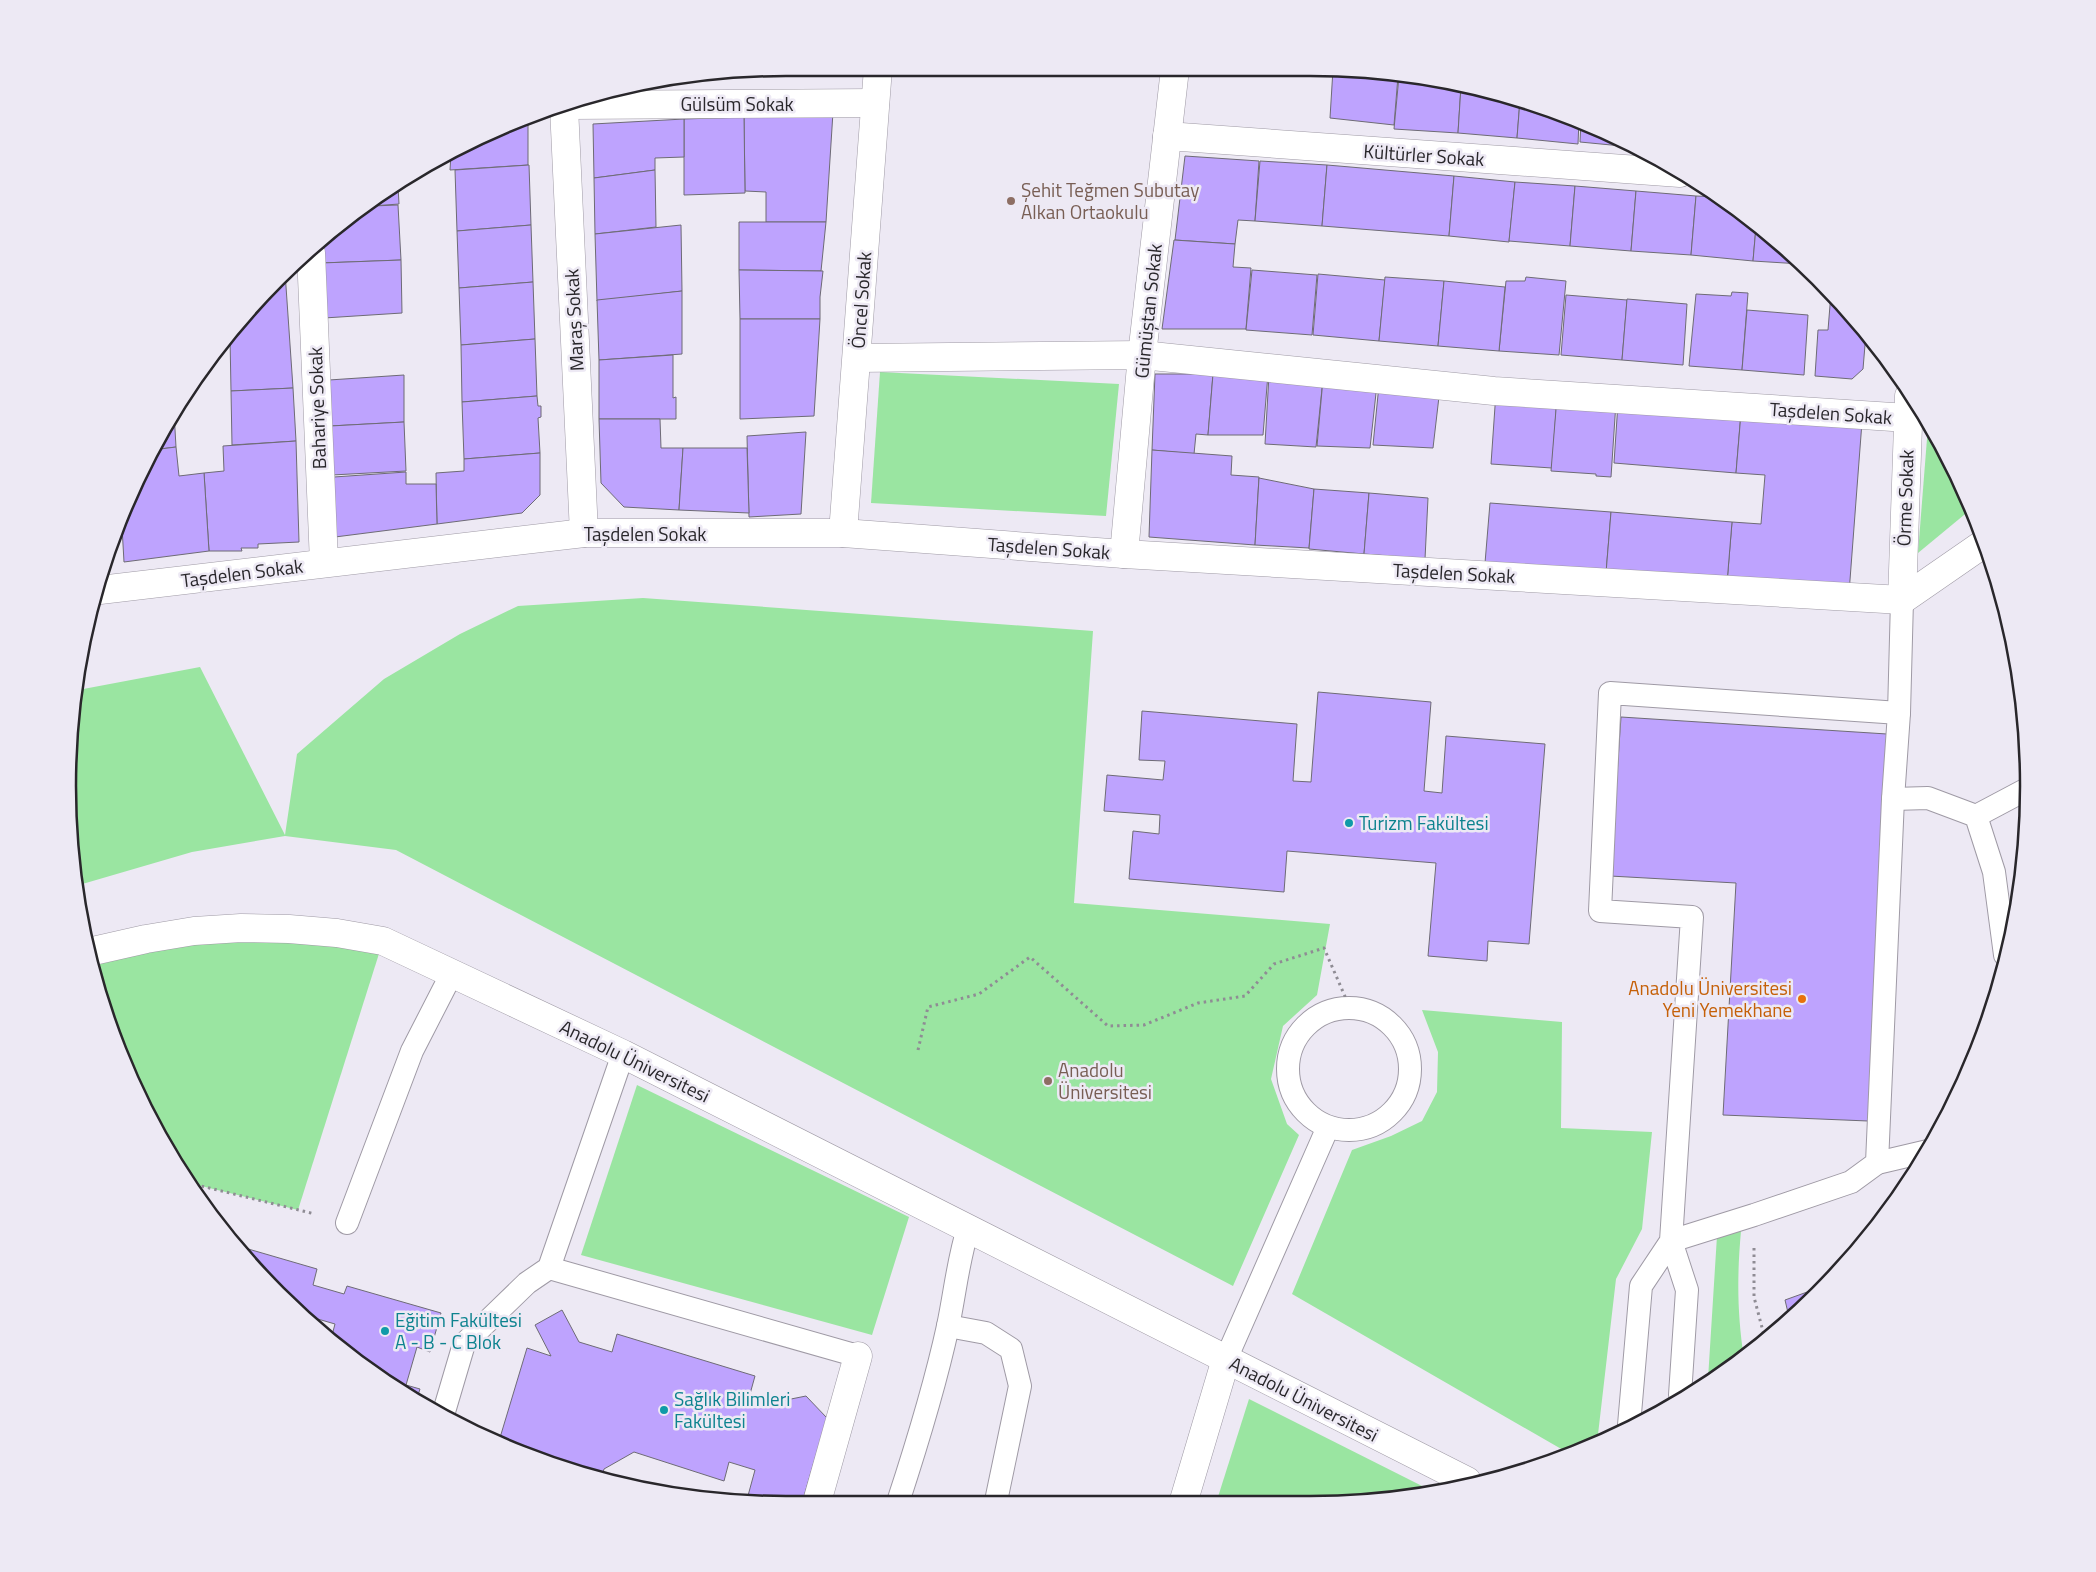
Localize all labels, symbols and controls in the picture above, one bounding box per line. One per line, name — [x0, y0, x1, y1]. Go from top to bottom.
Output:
street label: Gülsüm Sokak — [680, 89, 794, 118]
street label: Kültürler Sokak — [1363, 136, 1485, 173]
place label: Şehit Teğmen Subutay Alkan Ortaokulu — [1021, 175, 1199, 226]
marker: Şehit Teğmen Subutay Alkan Ortaokulu — [1005, 195, 1017, 207]
street label: Gümüştan Sokak — [1126, 242, 1169, 380]
street label: Öncel Sokak — [843, 251, 878, 349]
street label: Maraş Sokak — [556, 268, 591, 372]
street label: Bahariye Sokak — [300, 346, 333, 470]
street label: Taşdelen Sokak — [1769, 394, 1893, 431]
street label: Örme Sokak — [1888, 449, 1921, 547]
street label: Taşdelen Sokak — [584, 519, 706, 548]
street label: Taşdelen Sokak — [987, 529, 1111, 566]
street label: Taşdelen Sokak — [179, 551, 305, 594]
street label: Taşdelen Sokak — [1392, 555, 1516, 590]
place label: Turizm Fakültesi — [1359, 808, 1489, 837]
marker: Turizm Fakültesi — [1343, 817, 1355, 829]
place label: Anadolu Üniversitesi Yeni Yemekhane — [1628, 973, 1792, 1024]
marker: Anadolu Üniversitesi Yeni Yemekhane — [1796, 993, 1808, 1005]
street label: Anadolu Üniversitesi — [555, 1012, 715, 1109]
place label: Anadolu Üniversitesi — [1058, 1055, 1152, 1106]
marker: Anadolu Üniversitesi — [1042, 1075, 1054, 1087]
place label: Eğitim Fakültesi A - B - C Blok — [395, 1305, 522, 1356]
marker: Eğitim Fakültesi A - B - C Blok — [379, 1325, 391, 1337]
street label: Anadolu Üniversitesi — [1225, 1348, 1384, 1449]
place label: Sağlık Bilimleri Fakültesi — [674, 1384, 790, 1435]
marker: Sağlık Bilimleri Fakültesi — [658, 1404, 670, 1416]

